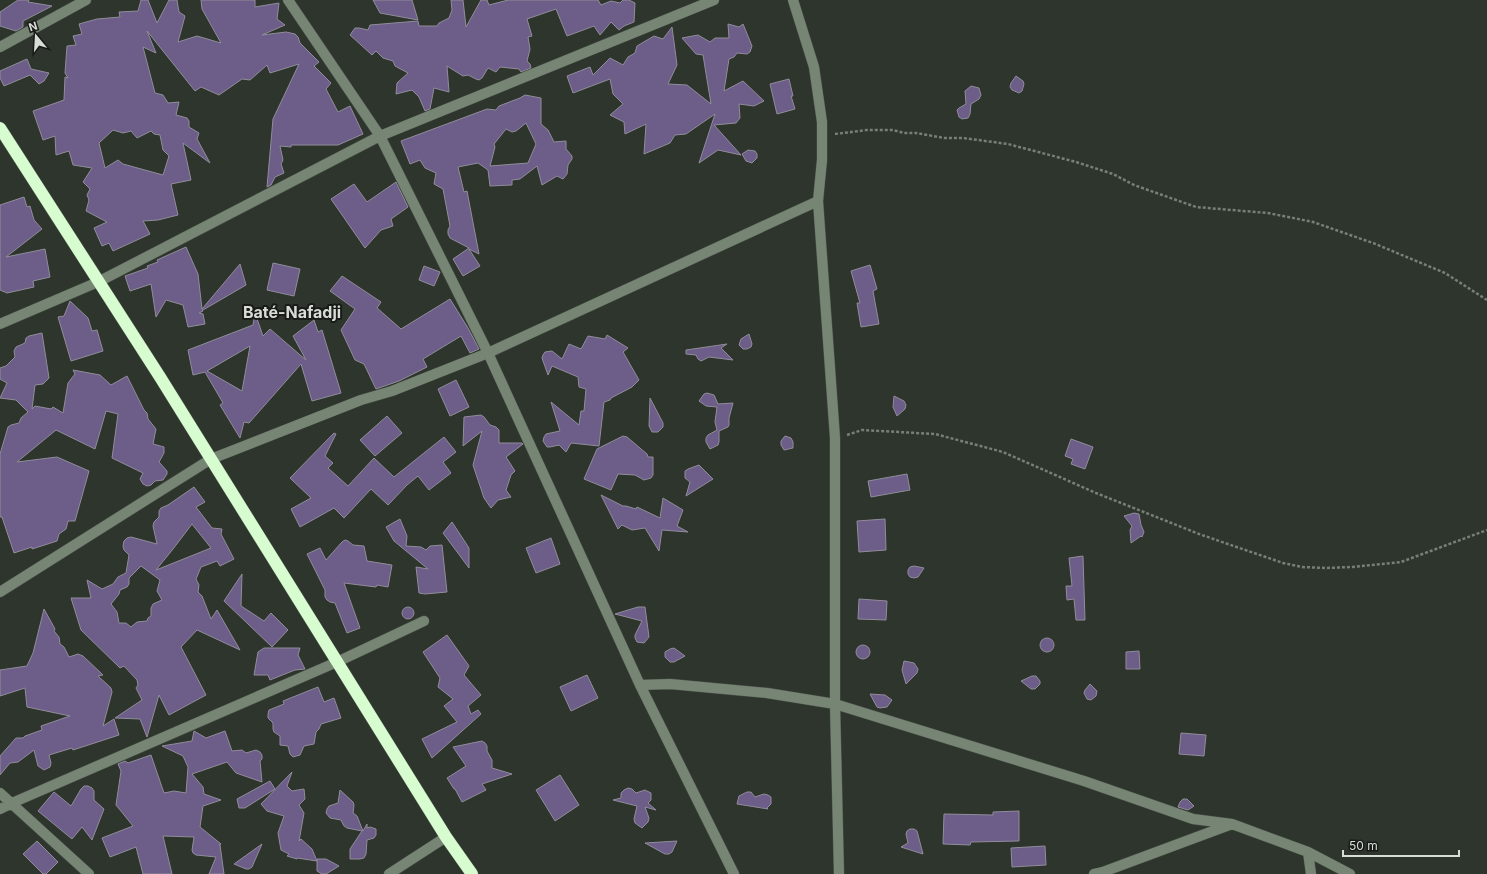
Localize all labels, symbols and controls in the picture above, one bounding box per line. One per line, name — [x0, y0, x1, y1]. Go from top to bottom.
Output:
north arrow — [16, 16, 56, 56]
text: N — [27, 19, 39, 34]
district label: Baté-Nafadji — [243, 302, 341, 322]
scale bar — [1343, 832, 1459, 858]
text: 50 m — [1349, 838, 1378, 853]

